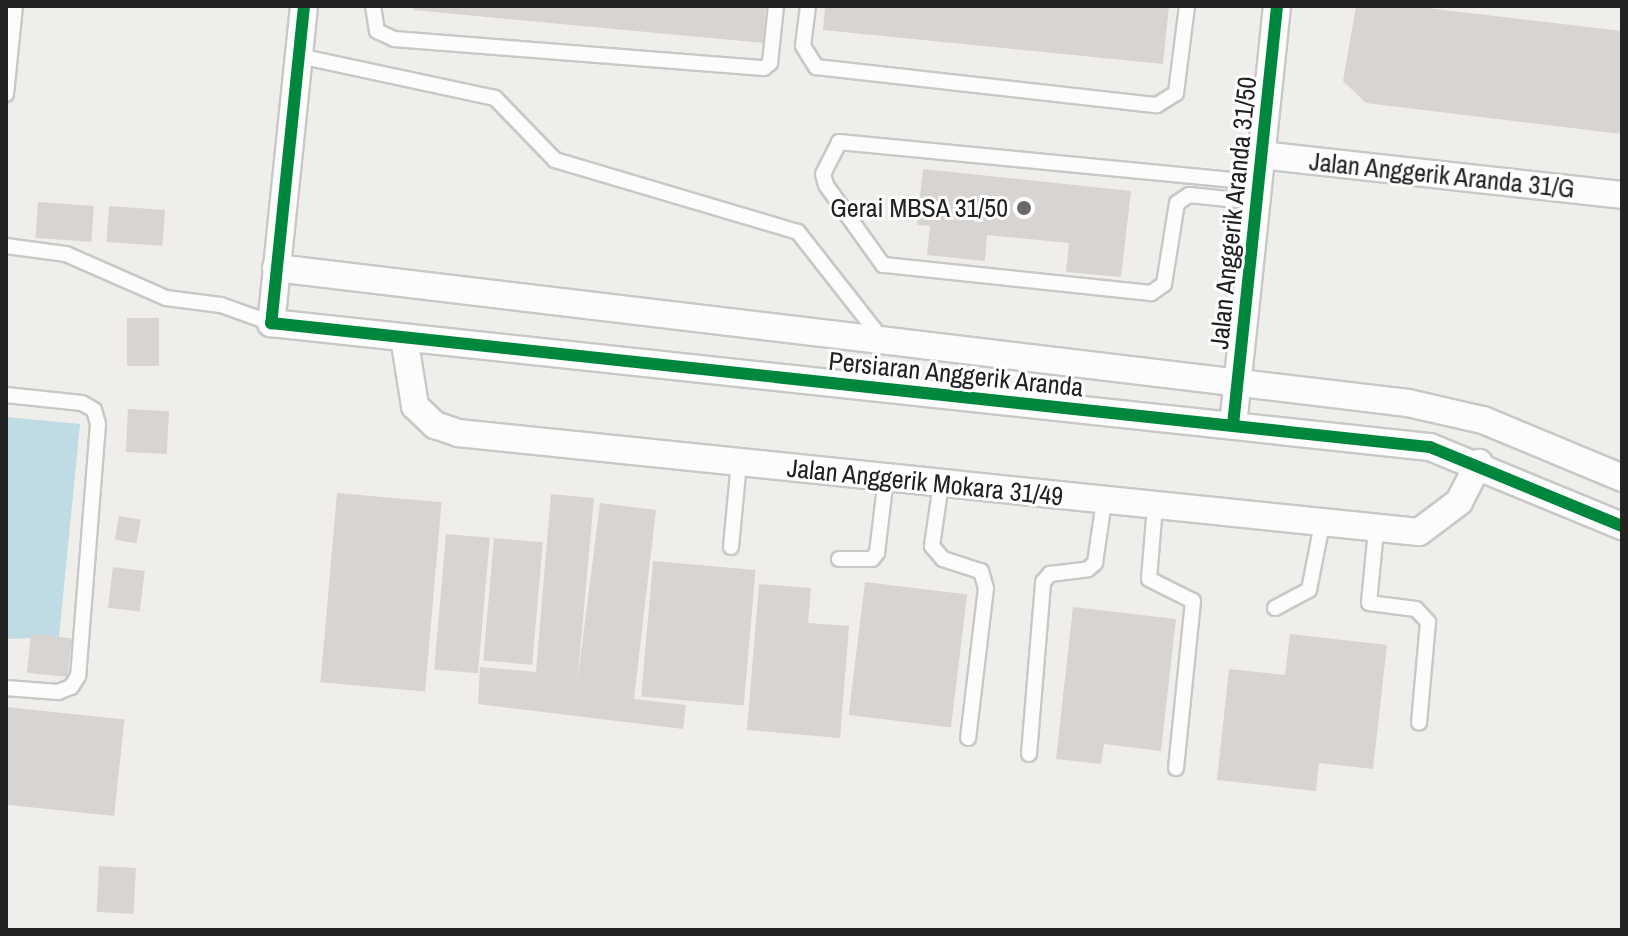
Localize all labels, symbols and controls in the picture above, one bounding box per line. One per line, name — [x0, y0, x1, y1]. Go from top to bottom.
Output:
street label: Jalan Anggerik Aranda 31/50 — [1203, 74, 1263, 352]
street label: Jalan Anggerik Aranda 31/G — [1307, 145, 1577, 205]
place label: Gerai MBSA 31/50 — [829, 192, 1008, 224]
marker: Gerai MBSA 31/50 — [1015, 199, 1033, 217]
street label: Persiaran Anggerik Aranda — [826, 345, 1086, 403]
street label: Jalan Anggerik Mokara 31/49 — [785, 452, 1065, 512]

